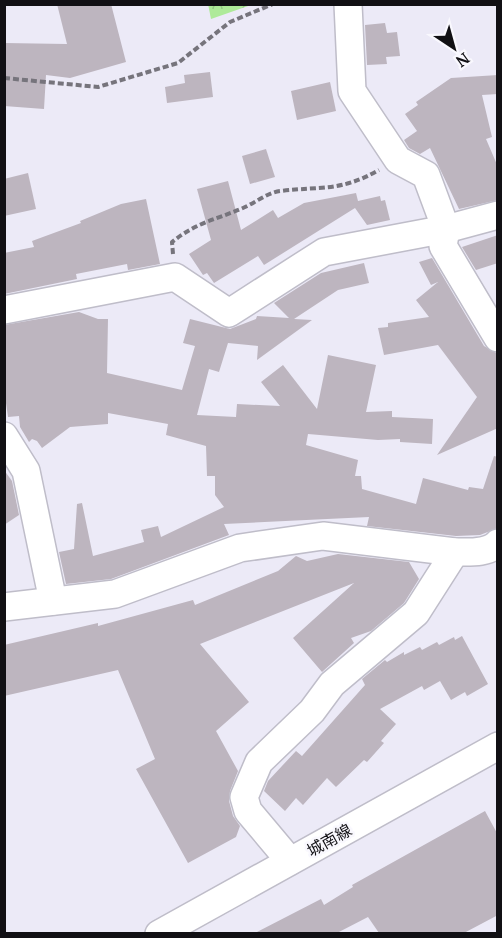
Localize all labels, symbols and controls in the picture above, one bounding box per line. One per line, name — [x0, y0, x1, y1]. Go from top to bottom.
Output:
north arrow — [424, 18, 484, 78]
text: N — [451, 48, 474, 73]
street label: 城南線 — [303, 819, 355, 861]

